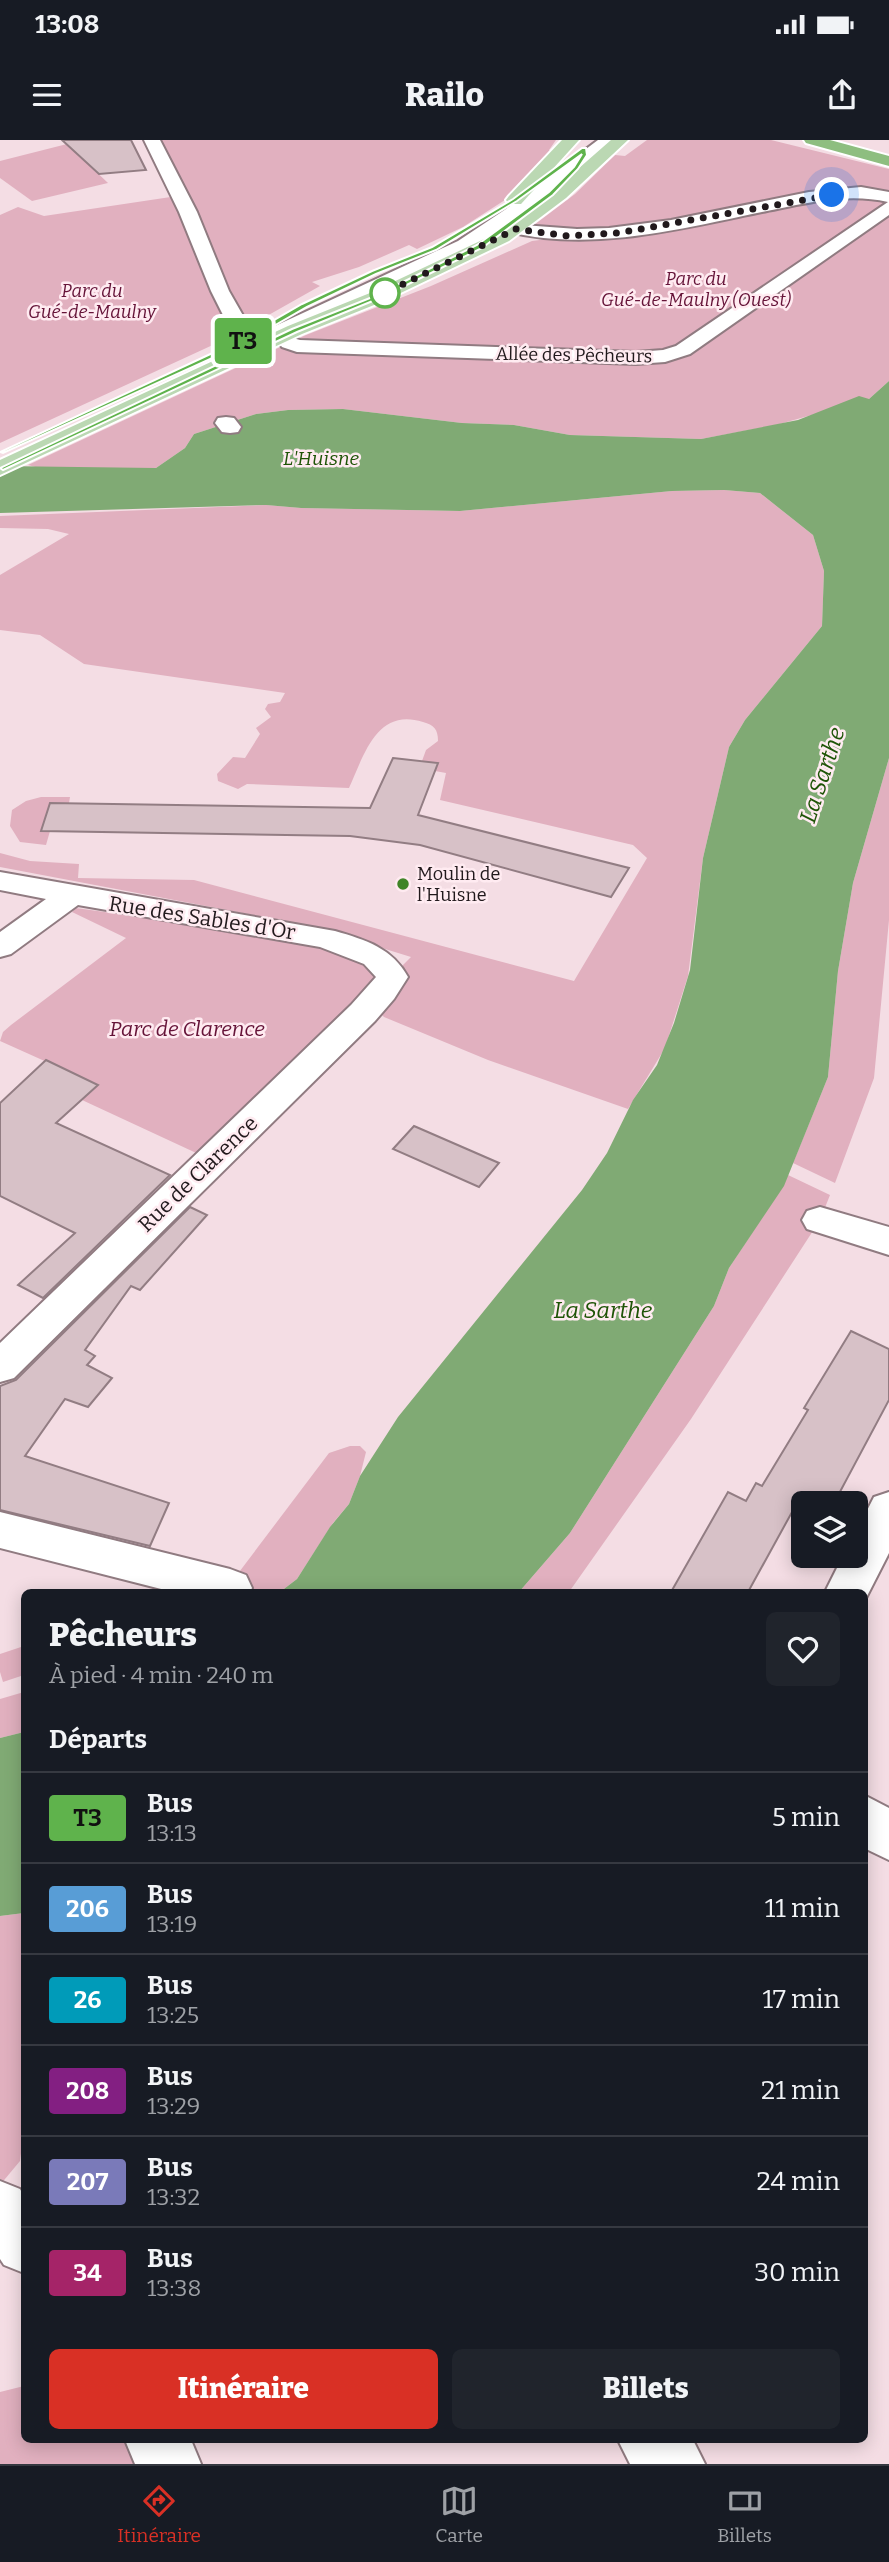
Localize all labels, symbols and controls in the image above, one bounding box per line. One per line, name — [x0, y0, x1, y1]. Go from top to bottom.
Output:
text: 13:08 — [35, 9, 99, 40]
icon: menu — [28, 76, 66, 114]
text: Railo — [405, 76, 484, 114]
icon: share — [823, 76, 861, 114]
your location — [814, 177, 849, 212]
park label: Parc du Gué-de-Maulny (Ouest) — [601, 268, 792, 311]
unlabelled marker — [370, 278, 400, 308]
park label: Parc du Gué-de-Maulny — [28, 280, 157, 323]
line badge: T3 — [212, 318, 274, 364]
text: T3 — [229, 327, 257, 355]
street label: Allée des Pêcheurs — [495, 343, 653, 367]
water label: L'Huisne — [283, 447, 359, 470]
water label: La Sarthe — [793, 723, 851, 826]
place label: Moulin de l'Huisne — [417, 863, 500, 906]
marker: Moulin de l'Huisne — [395, 876, 411, 892]
street label: Rue des Sables d'Or — [107, 890, 297, 946]
park label: Parc de Clarence — [109, 1016, 265, 1042]
street label: Rue de Clarence — [133, 1110, 263, 1238]
water label: La Sarthe — [554, 1296, 653, 1324]
map controls — [791, 1491, 868, 1568]
button: layers — [791, 1491, 868, 1568]
button: heart — [766, 1612, 840, 1686]
text: Pêcheurs — [49, 1615, 197, 1655]
text: À pied · 4 min · 240 m — [49, 1661, 273, 1689]
text: Départs — [49, 1724, 147, 1755]
text: Bus — [147, 1788, 193, 1819]
text: 5 min — [772, 1802, 840, 1833]
text: T3 — [73, 1804, 102, 1832]
text: 13:13 — [147, 1819, 197, 1847]
text: Bus — [147, 1879, 193, 1910]
text: 11 min — [765, 1893, 840, 1924]
text: 206 — [66, 1895, 109, 1923]
text: 13:19 — [147, 1910, 197, 1938]
text: Bus — [147, 1970, 193, 2001]
text: 17 min — [762, 1984, 840, 2015]
text: 26 — [74, 1986, 101, 2014]
text: 13:25 — [147, 2001, 199, 2029]
text: Bus — [147, 2061, 193, 2092]
text: 21 min — [761, 2075, 840, 2106]
text: 208 — [66, 2077, 109, 2105]
text: 13:29 — [147, 2092, 200, 2120]
text: Bus — [147, 2152, 193, 2183]
text: 24 min — [756, 2166, 840, 2197]
text: 207 — [67, 2168, 108, 2196]
text: 13:32 — [147, 2183, 200, 2211]
text: Bus — [147, 2243, 193, 2274]
text: 30 min — [754, 2257, 840, 2288]
text: 34 — [73, 2259, 102, 2287]
text: 13:38 — [147, 2274, 201, 2302]
button: Itinéraire — [49, 2349, 438, 2429]
button: Billets — [452, 2349, 840, 2429]
tab: Itinéraire — [117, 2482, 201, 2547]
tab: Carte — [435, 2482, 483, 2547]
tab: Billets — [717, 2482, 772, 2547]

